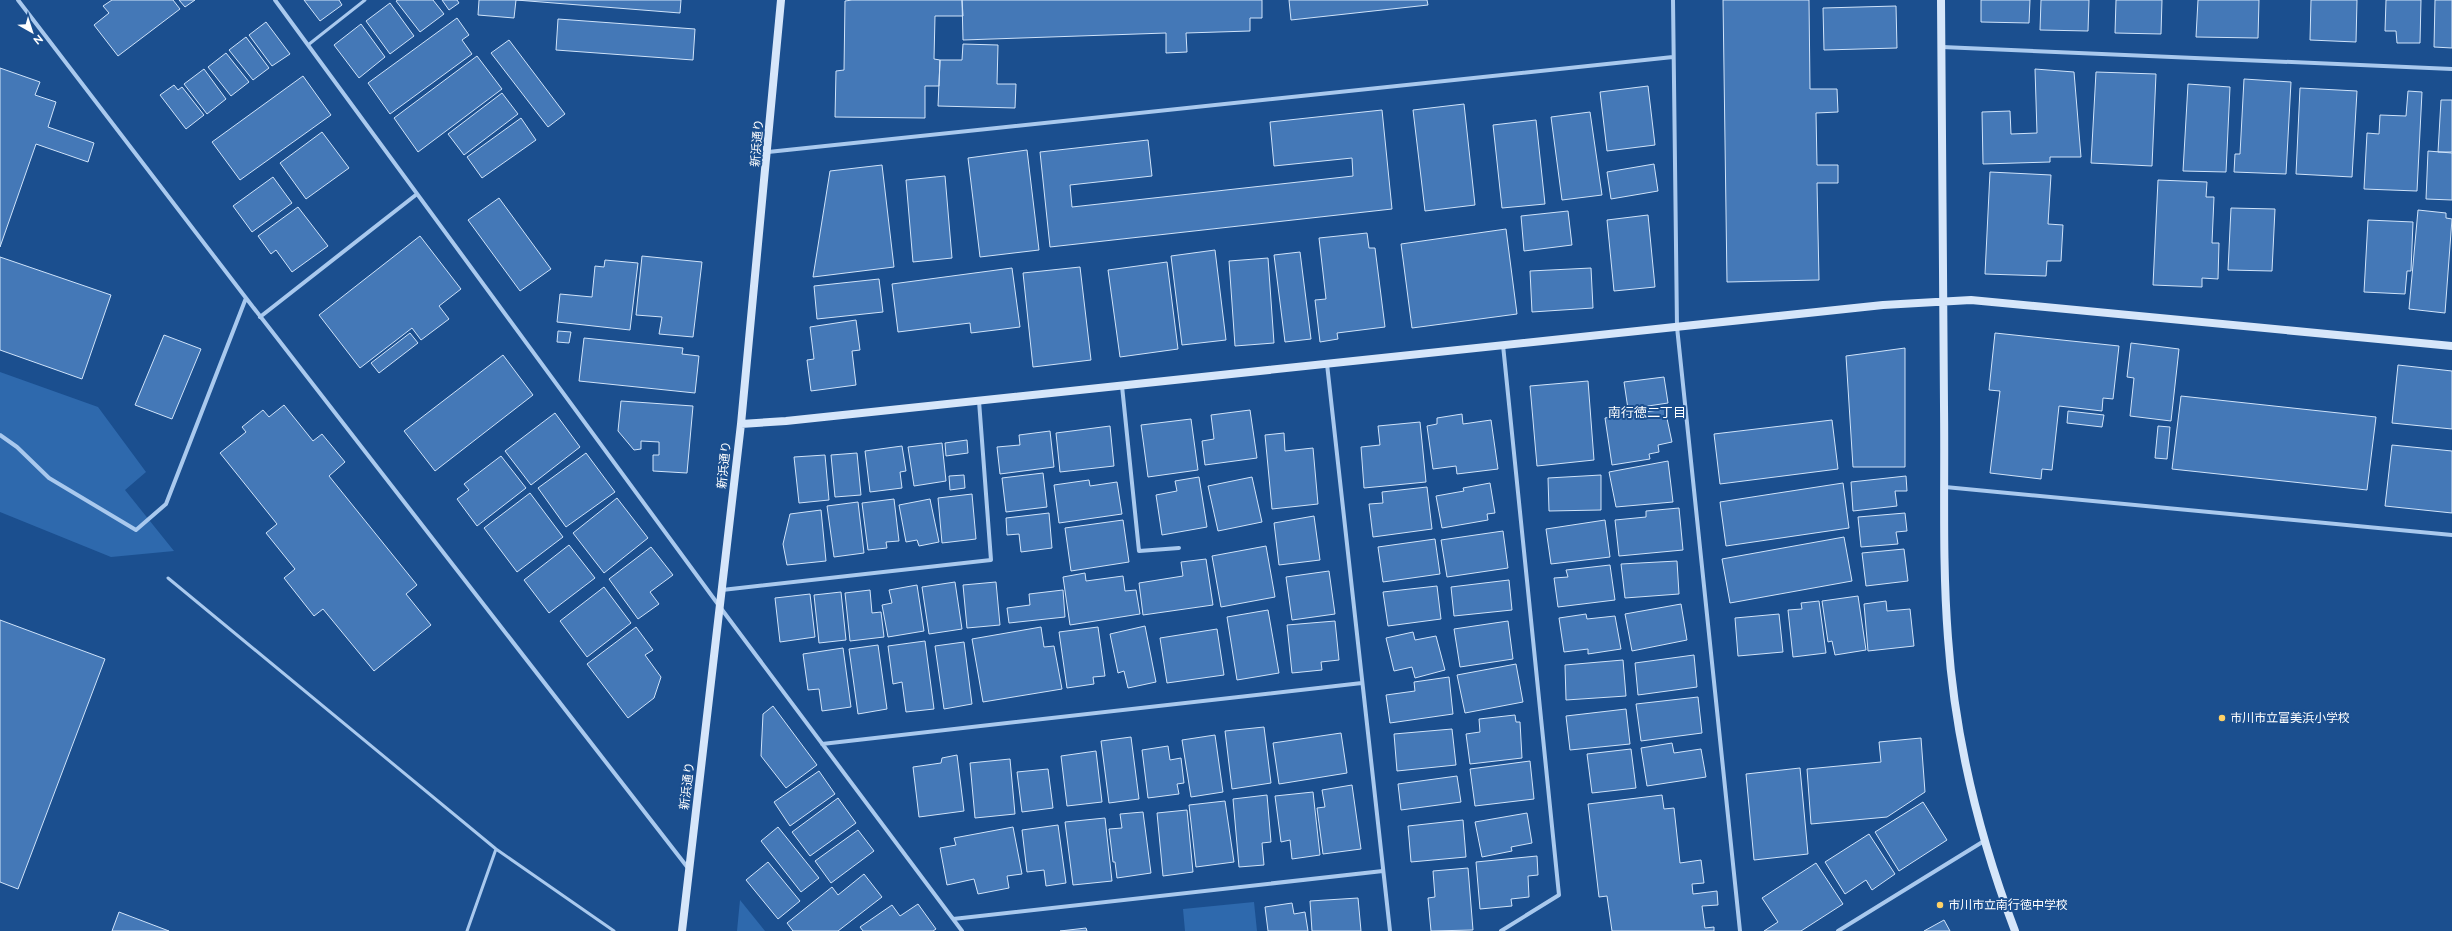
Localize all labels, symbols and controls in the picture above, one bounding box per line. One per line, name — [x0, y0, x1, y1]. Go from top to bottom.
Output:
north arrow — [12, 12, 52, 52]
text: N — [31, 32, 45, 47]
street label: 新浜通り — [748, 118, 766, 168]
district label: 南行徳二丁目 — [1608, 405, 1686, 420]
street label: 新浜通り — [715, 440, 733, 490]
place label: 市川市立富美浜小学校 — [2230, 711, 2350, 725]
marker: 市川市立富美浜小学校 — [2217, 713, 2227, 723]
street label: 新浜通り — [677, 761, 697, 811]
place label: 市川市立南行徳中学校 — [1948, 898, 2068, 912]
marker: 市川市立南行徳中学校 — [1935, 900, 1945, 910]

